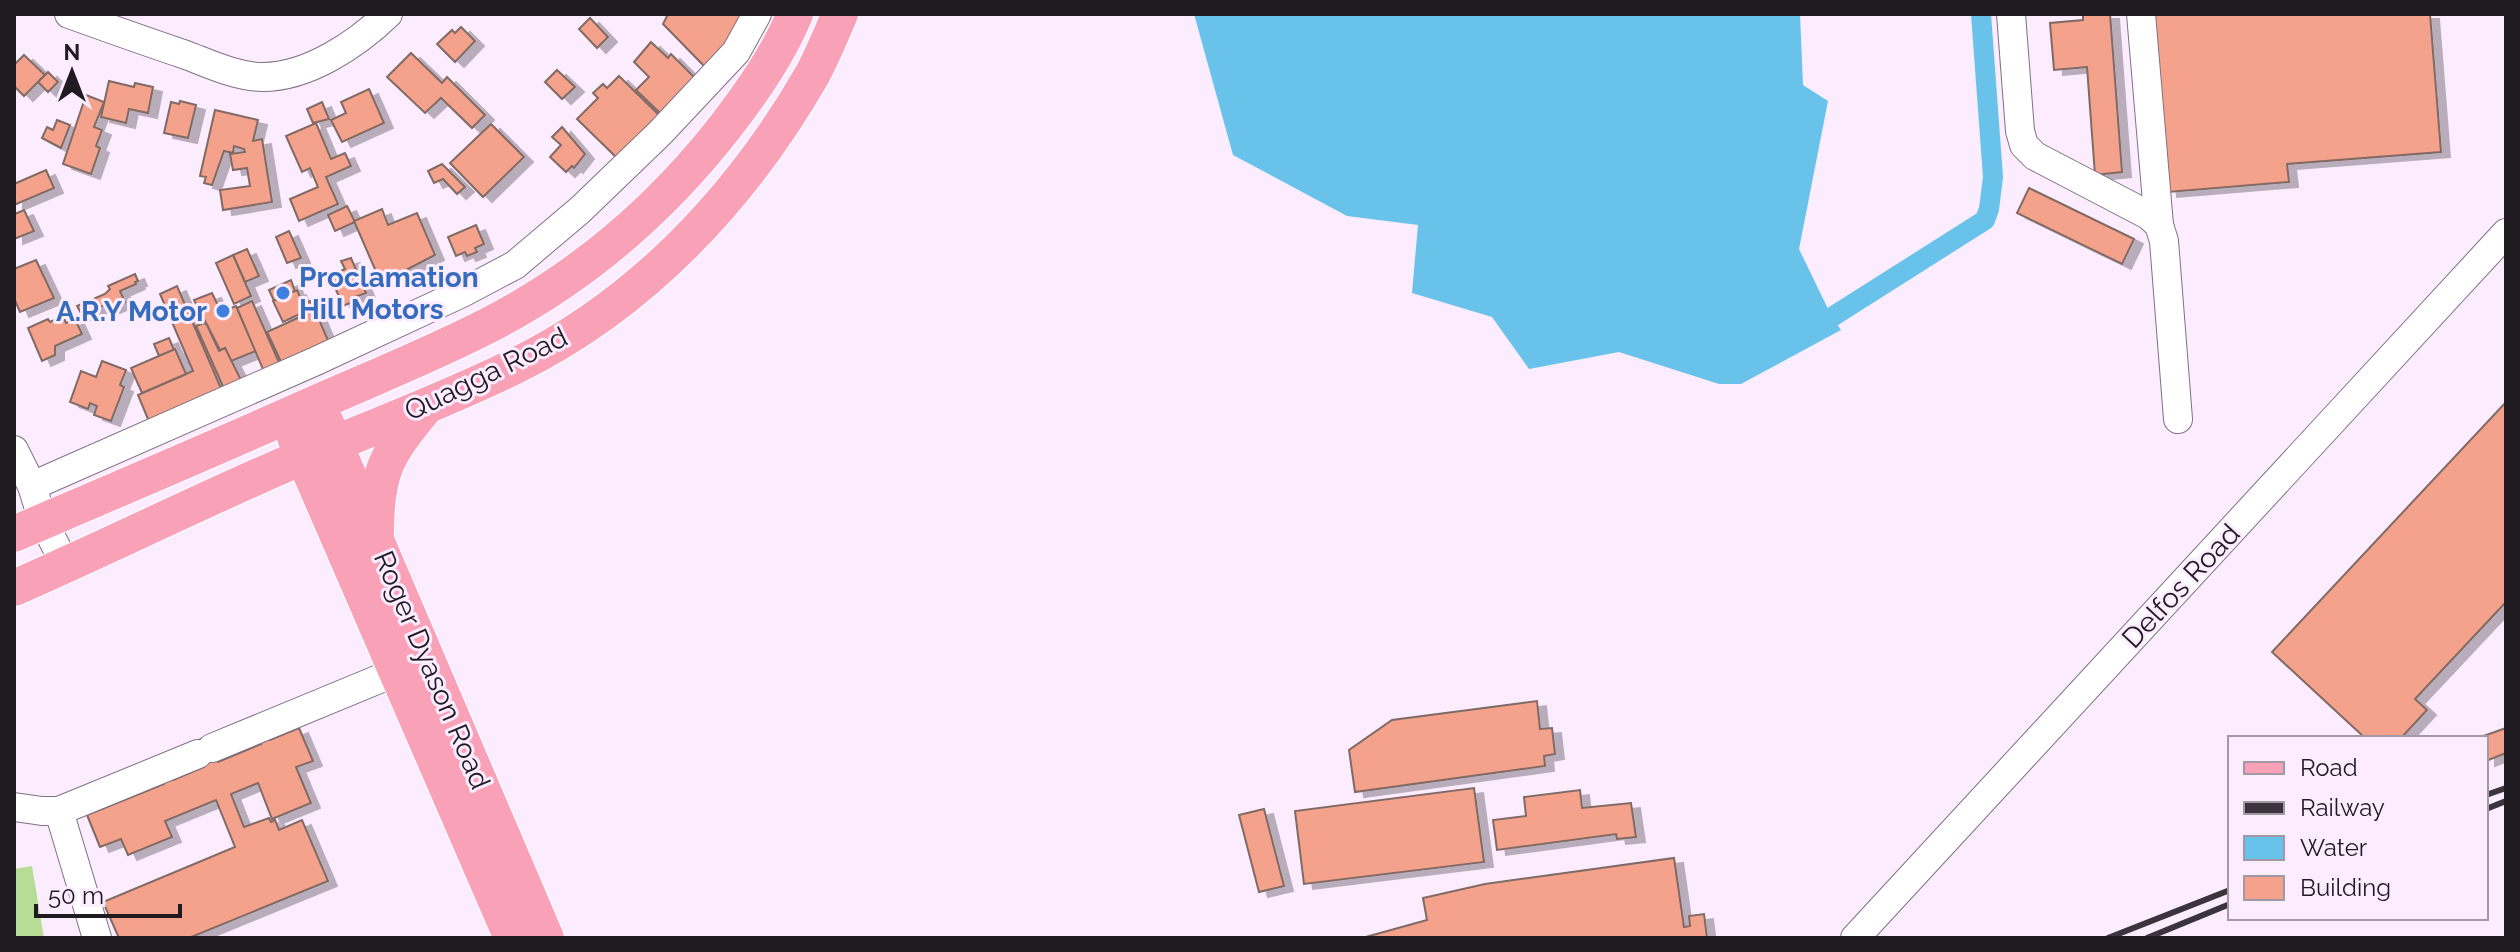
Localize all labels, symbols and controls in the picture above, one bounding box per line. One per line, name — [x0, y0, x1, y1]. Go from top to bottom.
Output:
north arrow — [32, 32, 112, 112]
text: N — [64, 39, 80, 65]
place label: Proclamation Hill Motors — [299, 261, 479, 326]
marker: Proclamation Hill Motors — [274, 284, 292, 302]
place label: A.R.Y Motor — [56, 295, 207, 328]
marker: A.R.Y Motor — [214, 302, 232, 320]
street label: Quagga Road — [399, 320, 573, 428]
street label: Delfos Road — [2115, 517, 2247, 655]
street label: Roger Dyason Road — [367, 546, 497, 794]
legend — [2228, 736, 2488, 920]
text: Road — [2300, 753, 2358, 782]
text: Railway — [2300, 793, 2385, 822]
text: Water — [2300, 833, 2368, 862]
scale bar — [36, 868, 180, 918]
text: Building — [2300, 873, 2391, 902]
text: 50 m — [48, 881, 104, 910]

